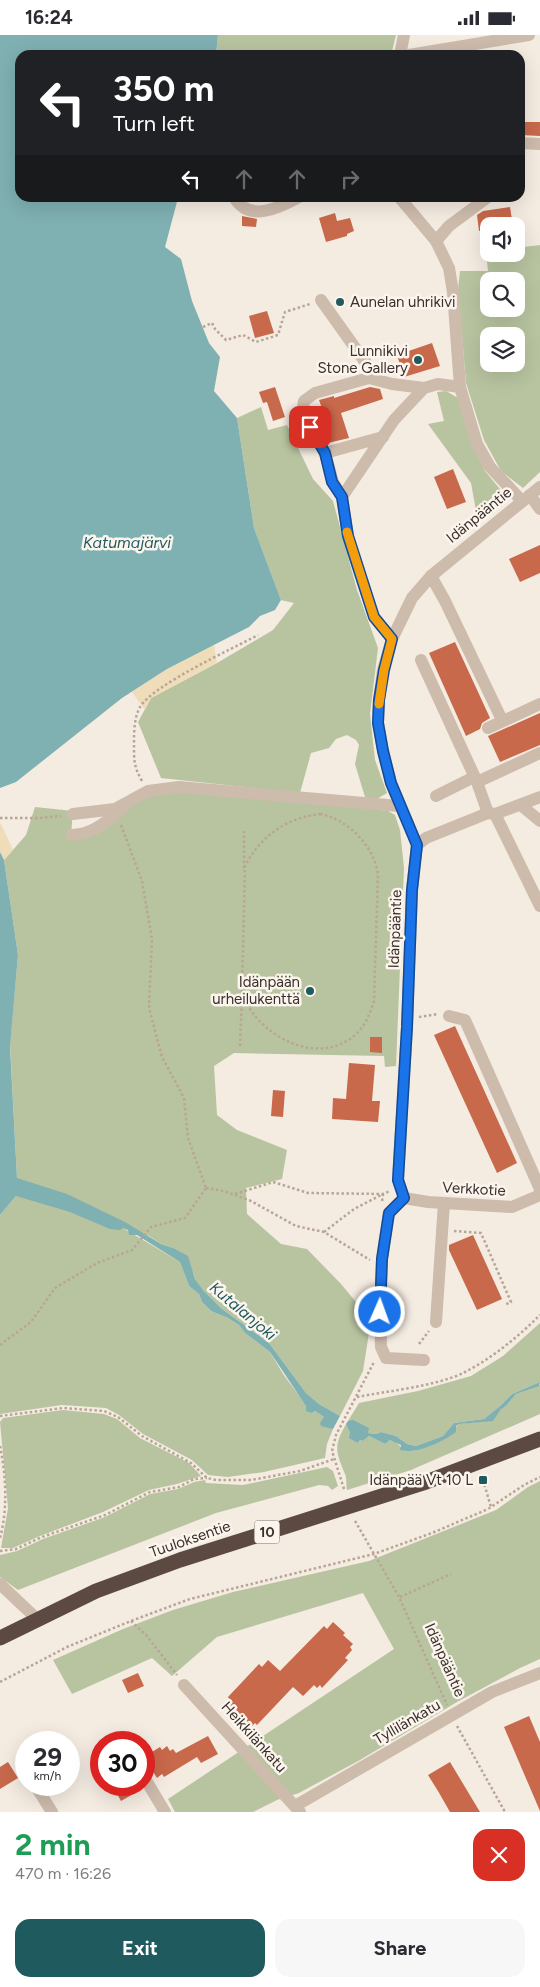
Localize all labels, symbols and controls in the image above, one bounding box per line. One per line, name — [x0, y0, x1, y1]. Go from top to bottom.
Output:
text: 16:24 — [25, 6, 73, 29]
text: 350 m — [113, 68, 214, 110]
icon: left — [30, 70, 95, 135]
text: Turn left — [113, 110, 195, 137]
icon: left — [177, 165, 205, 193]
icon: ahead — [230, 165, 258, 193]
icon: ahead — [283, 165, 311, 193]
icon: right — [336, 165, 364, 193]
map controls — [480, 217, 525, 372]
button: sound — [480, 217, 525, 262]
button: search — [480, 272, 525, 317]
place label: Aunelan uhrikivi — [350, 293, 455, 311]
marker: Aunelan uhrikivi — [334, 296, 346, 308]
button: layers — [480, 327, 525, 372]
place label: Lunnikivi Stone Gallery — [317, 342, 408, 377]
marker: Lunnikivi Stone Gallery — [412, 354, 424, 366]
pin — [289, 406, 331, 448]
icon: arrive — [296, 413, 324, 441]
street label: Idänpääntie — [443, 483, 515, 547]
water label: Katumajärvi — [83, 533, 171, 552]
street label: Idänpääntie — [385, 889, 405, 969]
place label: Idänpään urheilukenttä — [212, 973, 300, 1008]
marker: Idänpään urheilukenttä — [304, 985, 316, 997]
street label: Verkkotie — [442, 1178, 506, 1200]
water label: Kutalanjoki — [206, 1278, 280, 1344]
position arrow — [353, 1285, 405, 1337]
place label: Idänpää Vt 10 L — [369, 1471, 473, 1489]
marker: Idänpää Vt 10 L — [477, 1474, 489, 1486]
street label: Tuuloksentie — [147, 1517, 233, 1561]
road number: 10 — [254, 1520, 280, 1543]
street label: Idänpääntie — [421, 1620, 469, 1700]
street label: Tyllilänkatu — [370, 1696, 444, 1748]
street label: Heikkilänkatu — [218, 1698, 290, 1776]
speed limit sign: 30 — [90, 1731, 155, 1796]
text: 29 — [33, 1742, 62, 1772]
text: km/h — [34, 1769, 61, 1783]
text: 2 min — [15, 1826, 91, 1863]
button: close — [473, 1829, 525, 1881]
text: 470 m · 16:26 — [15, 1864, 111, 1883]
button: Exit — [15, 1919, 265, 1977]
button: Share — [275, 1919, 525, 1977]

